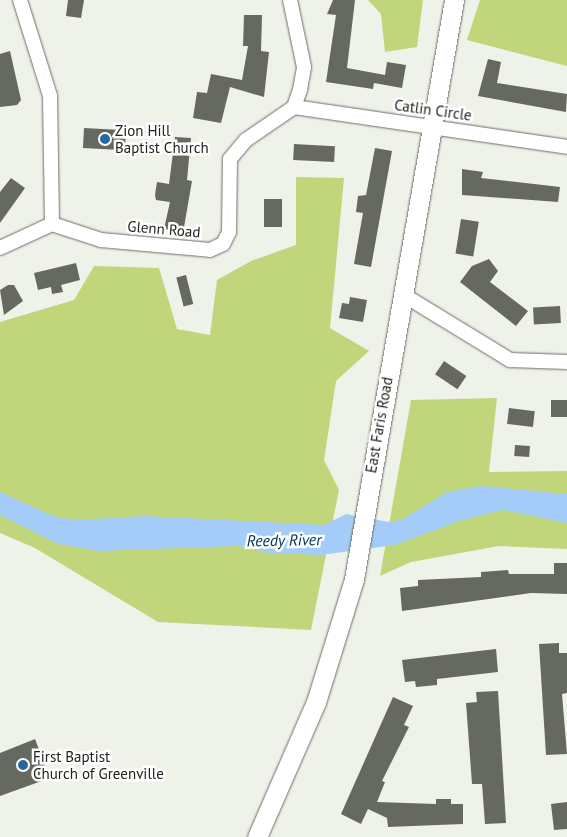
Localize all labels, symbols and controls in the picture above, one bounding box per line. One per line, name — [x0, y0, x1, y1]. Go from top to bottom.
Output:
street label: Catlin Circle — [393, 96, 473, 124]
place label: Zion Hill Baptist Church — [115, 121, 209, 156]
marker: Zion Hill Baptist Church — [99, 133, 111, 145]
street label: Glenn Road — [127, 217, 201, 241]
street label: East Faris Road — [362, 376, 396, 474]
water label: Reedy River — [246, 530, 322, 550]
place label: First Baptist Church of Greenville — [33, 747, 164, 782]
marker: First Baptist Church of Greenville — [17, 759, 29, 771]

